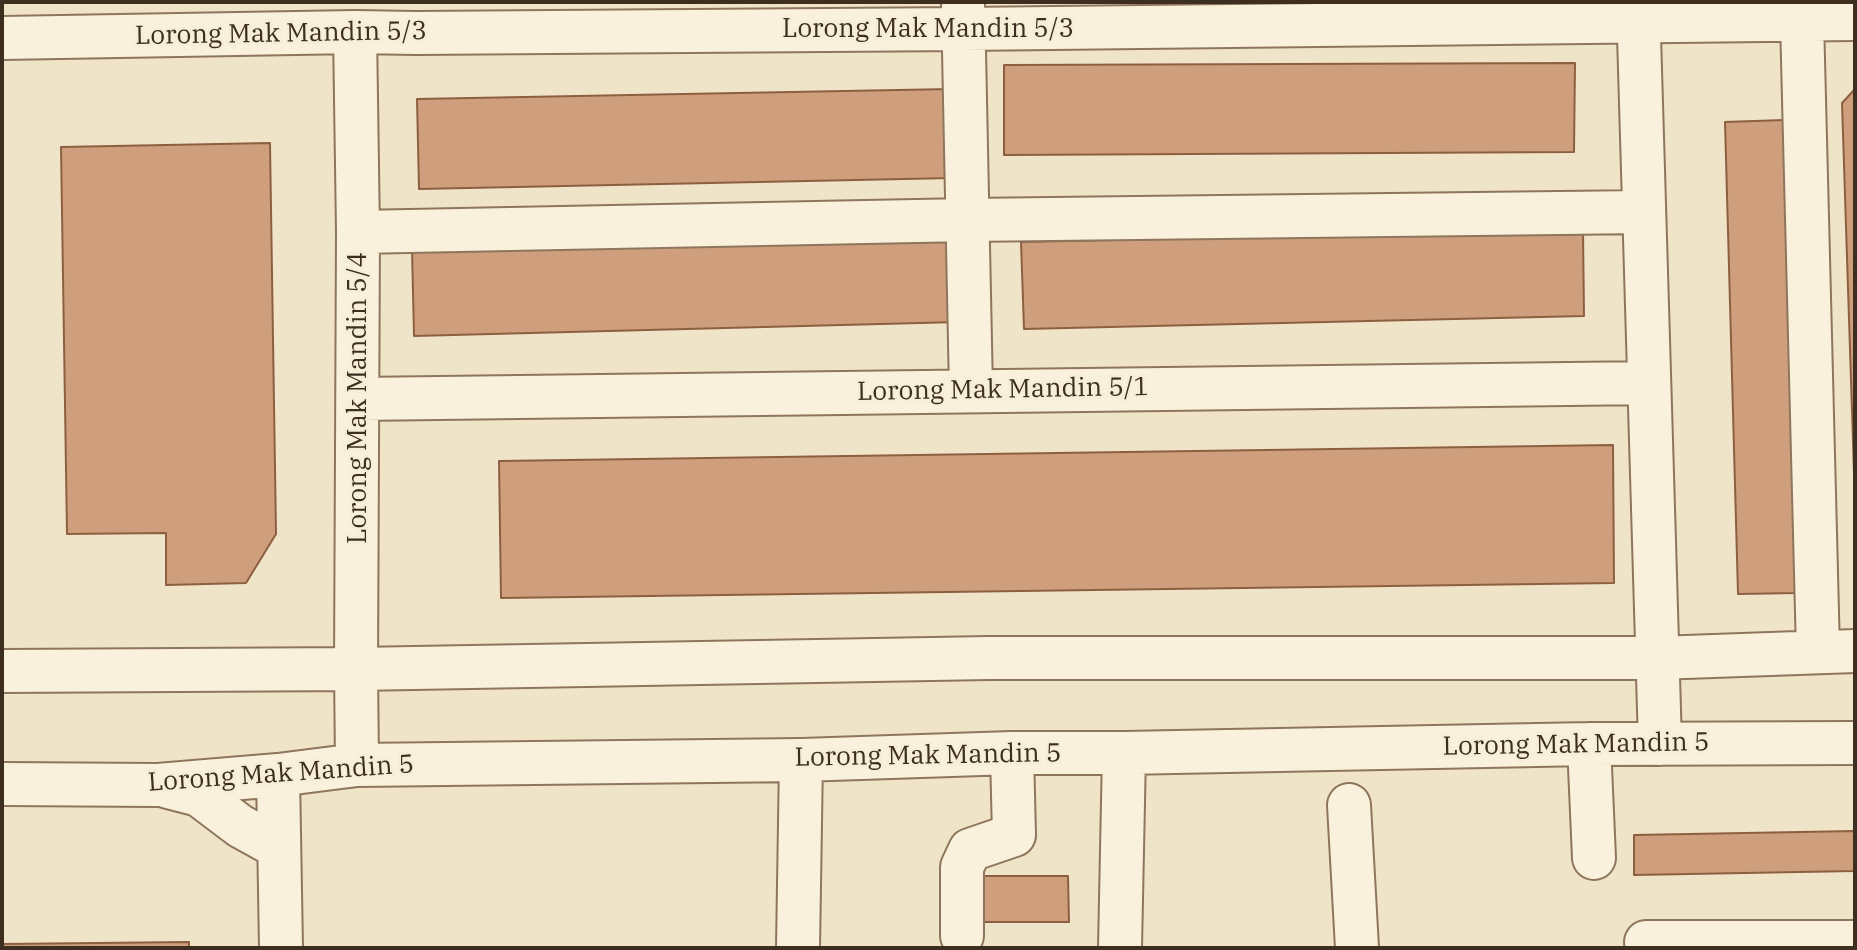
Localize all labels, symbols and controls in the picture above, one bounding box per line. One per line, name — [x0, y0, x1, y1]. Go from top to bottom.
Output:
street label: Lorong Mak Mandin 5/3 — [782, 13, 1074, 45]
street label: Lorong Mak Mandin 5/3 — [135, 16, 427, 52]
street label: Lorong Mak Mandin 5/4 — [342, 252, 374, 544]
street label: Lorong Mak Mandin 5/1 — [857, 372, 1149, 408]
street label: Lorong Mak Mandin 5 — [1442, 727, 1710, 763]
street label: Lorong Mak Mandin 5 — [794, 738, 1062, 774]
street label: Lorong Mak Mandin 5 — [147, 749, 415, 799]

